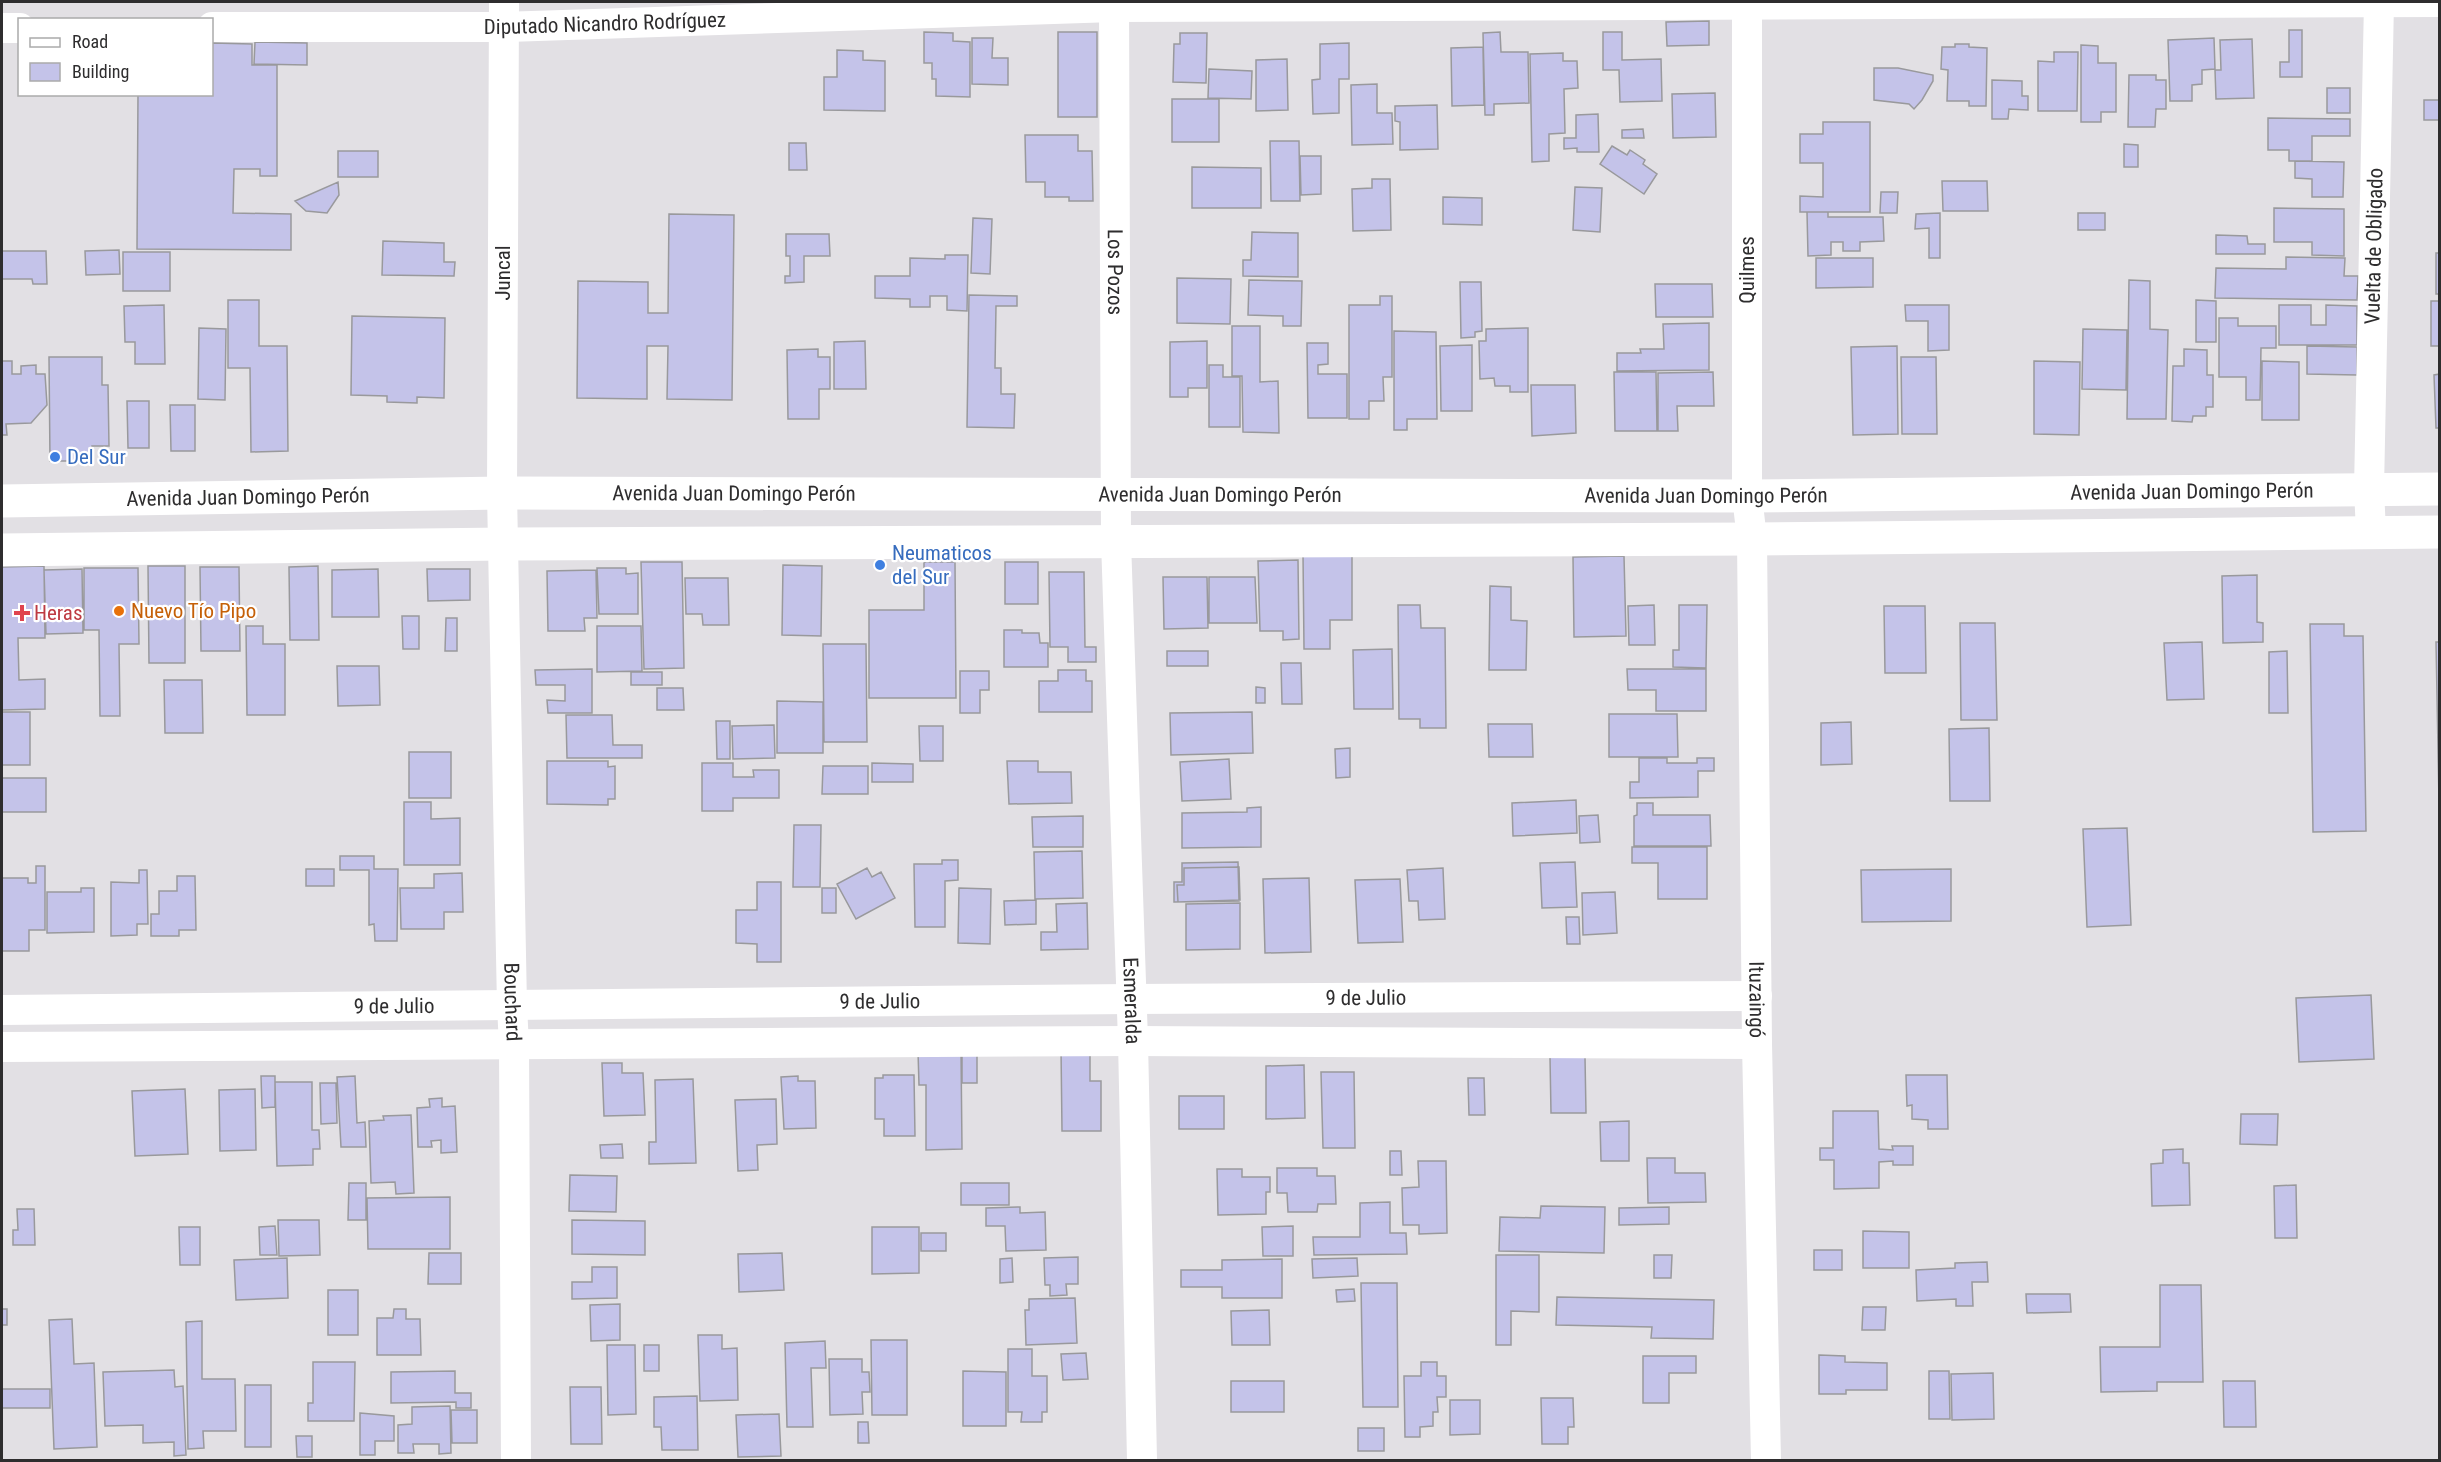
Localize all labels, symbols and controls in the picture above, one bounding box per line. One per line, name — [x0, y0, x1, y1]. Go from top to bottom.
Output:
street label: Diputado Nicandro Rodríguez — [484, 8, 726, 39]
legend — [18, 18, 213, 96]
text: Road — [72, 31, 108, 52]
text: Building — [72, 61, 129, 82]
street label: Vuelta de Obligado — [2360, 168, 2388, 325]
street label: Los Pozos — [1103, 229, 1127, 315]
street label: Quilmes — [1735, 236, 1759, 304]
street label: Juncal — [491, 245, 515, 301]
place label: Del Sur — [67, 445, 126, 469]
marker: Del Sur — [48, 450, 62, 464]
street label: Avenida Juan Domingo Perón — [2070, 478, 2314, 505]
street label: Avenida Juan Domingo Perón — [612, 481, 856, 506]
street label: Avenida Juan Domingo Perón — [1098, 482, 1342, 507]
street label: Avenida Juan Domingo Perón — [126, 483, 370, 511]
street label: Avenida Juan Domingo Perón — [1584, 483, 1828, 508]
place label: Neumaticos del Sur — [892, 541, 992, 589]
marker: Neumaticos del Sur — [873, 558, 887, 572]
place label: Nuevo Tío Pipo — [131, 599, 256, 623]
place label: Heras — [34, 601, 83, 625]
marker: Nuevo Tío Pipo — [112, 604, 126, 618]
marker: Heras — [15, 606, 29, 620]
street label: Esmeralda — [1118, 957, 1145, 1045]
street label: Ituzaingó — [1744, 961, 1769, 1038]
street label: Bouchard — [499, 962, 526, 1042]
street label: 9 de Julio — [1325, 986, 1406, 1010]
street label: 9 de Julio — [839, 989, 920, 1014]
street label: 9 de Julio — [353, 994, 435, 1019]

